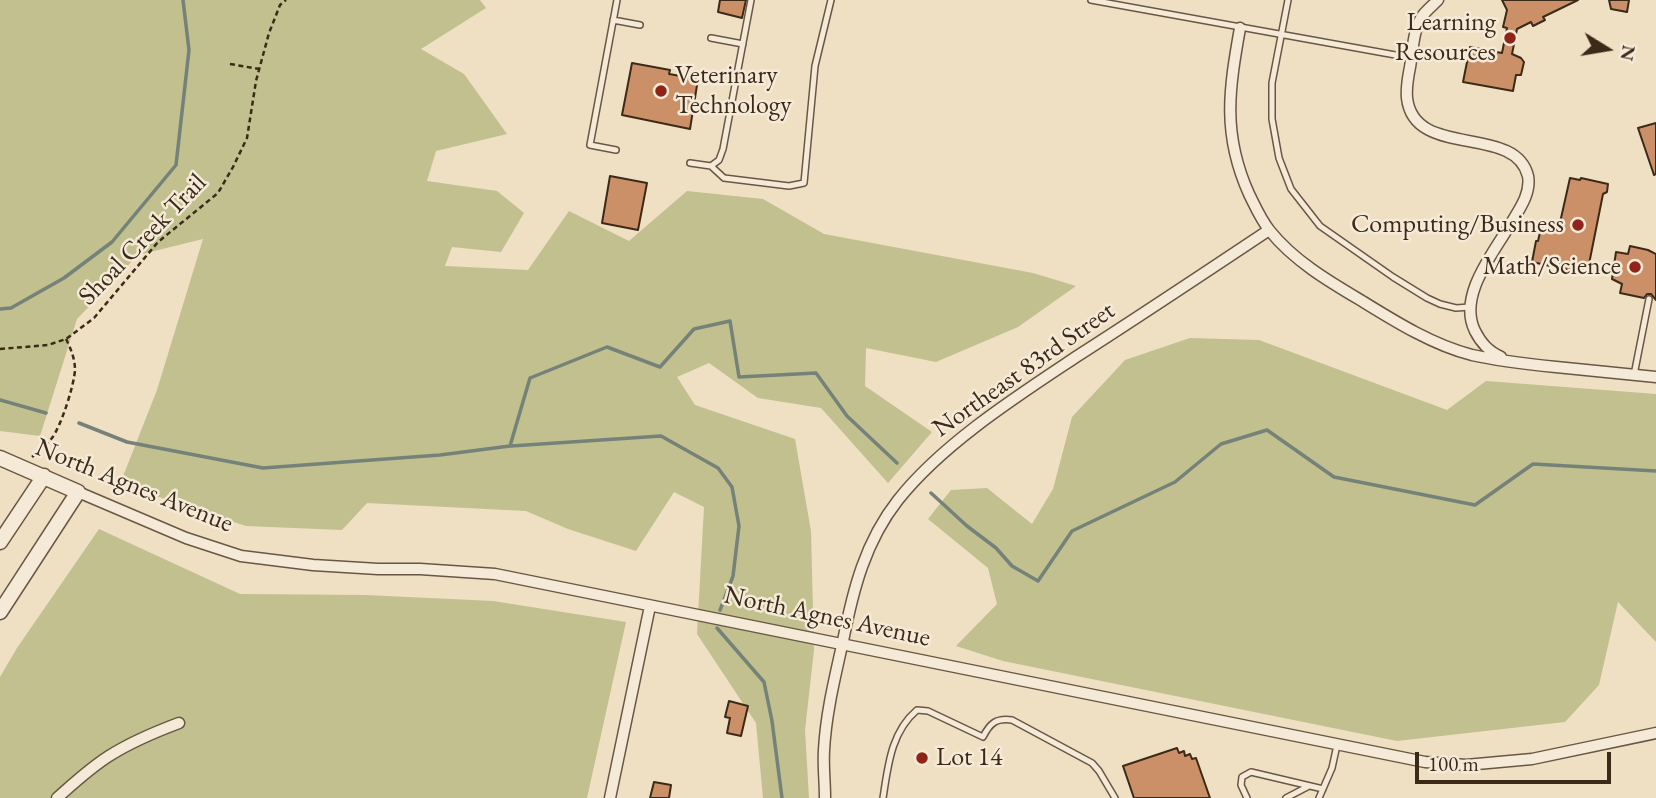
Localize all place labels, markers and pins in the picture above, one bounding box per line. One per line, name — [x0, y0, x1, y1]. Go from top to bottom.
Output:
place label: Learning Resources — [1395, 7, 1496, 68]
marker: Learning Resources — [1502, 30, 1518, 46]
place label: Veterinary Technology — [675, 60, 792, 122]
marker: Veterinary Technology — [653, 83, 669, 99]
place label: Computing/Business — [1351, 209, 1564, 241]
marker: Computing/Business — [1570, 217, 1586, 233]
place label: Math/Science — [1483, 251, 1621, 283]
marker: Math/Science — [1627, 259, 1643, 275]
place label: Lot 14 — [936, 742, 1002, 774]
marker: Lot 14 — [914, 750, 930, 766]

